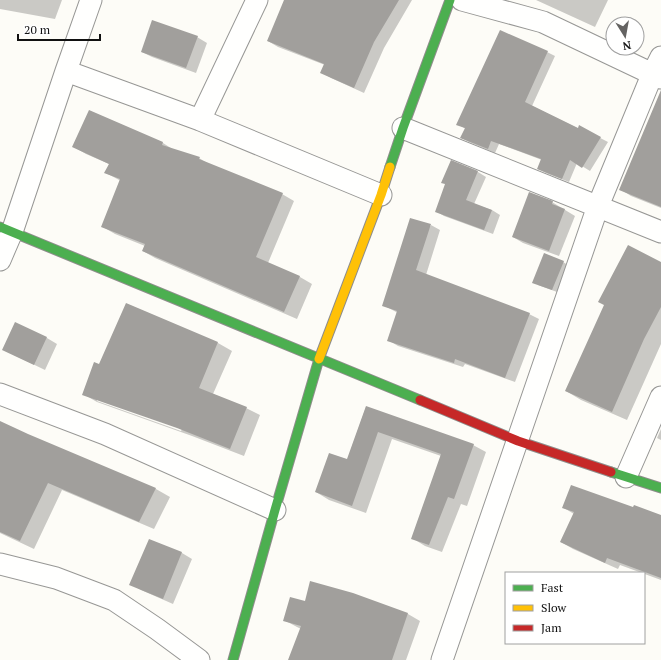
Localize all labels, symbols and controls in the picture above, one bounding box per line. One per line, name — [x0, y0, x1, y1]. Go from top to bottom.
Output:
scale bar — [18, 16, 100, 42]
north arrow — [605, 16, 645, 56]
text: 20 m — [24, 22, 51, 37]
text: N — [621, 38, 632, 54]
legend — [505, 572, 645, 644]
text: Fast — [541, 580, 564, 595]
text: Slow — [541, 600, 567, 615]
text: Jam — [541, 620, 562, 635]

